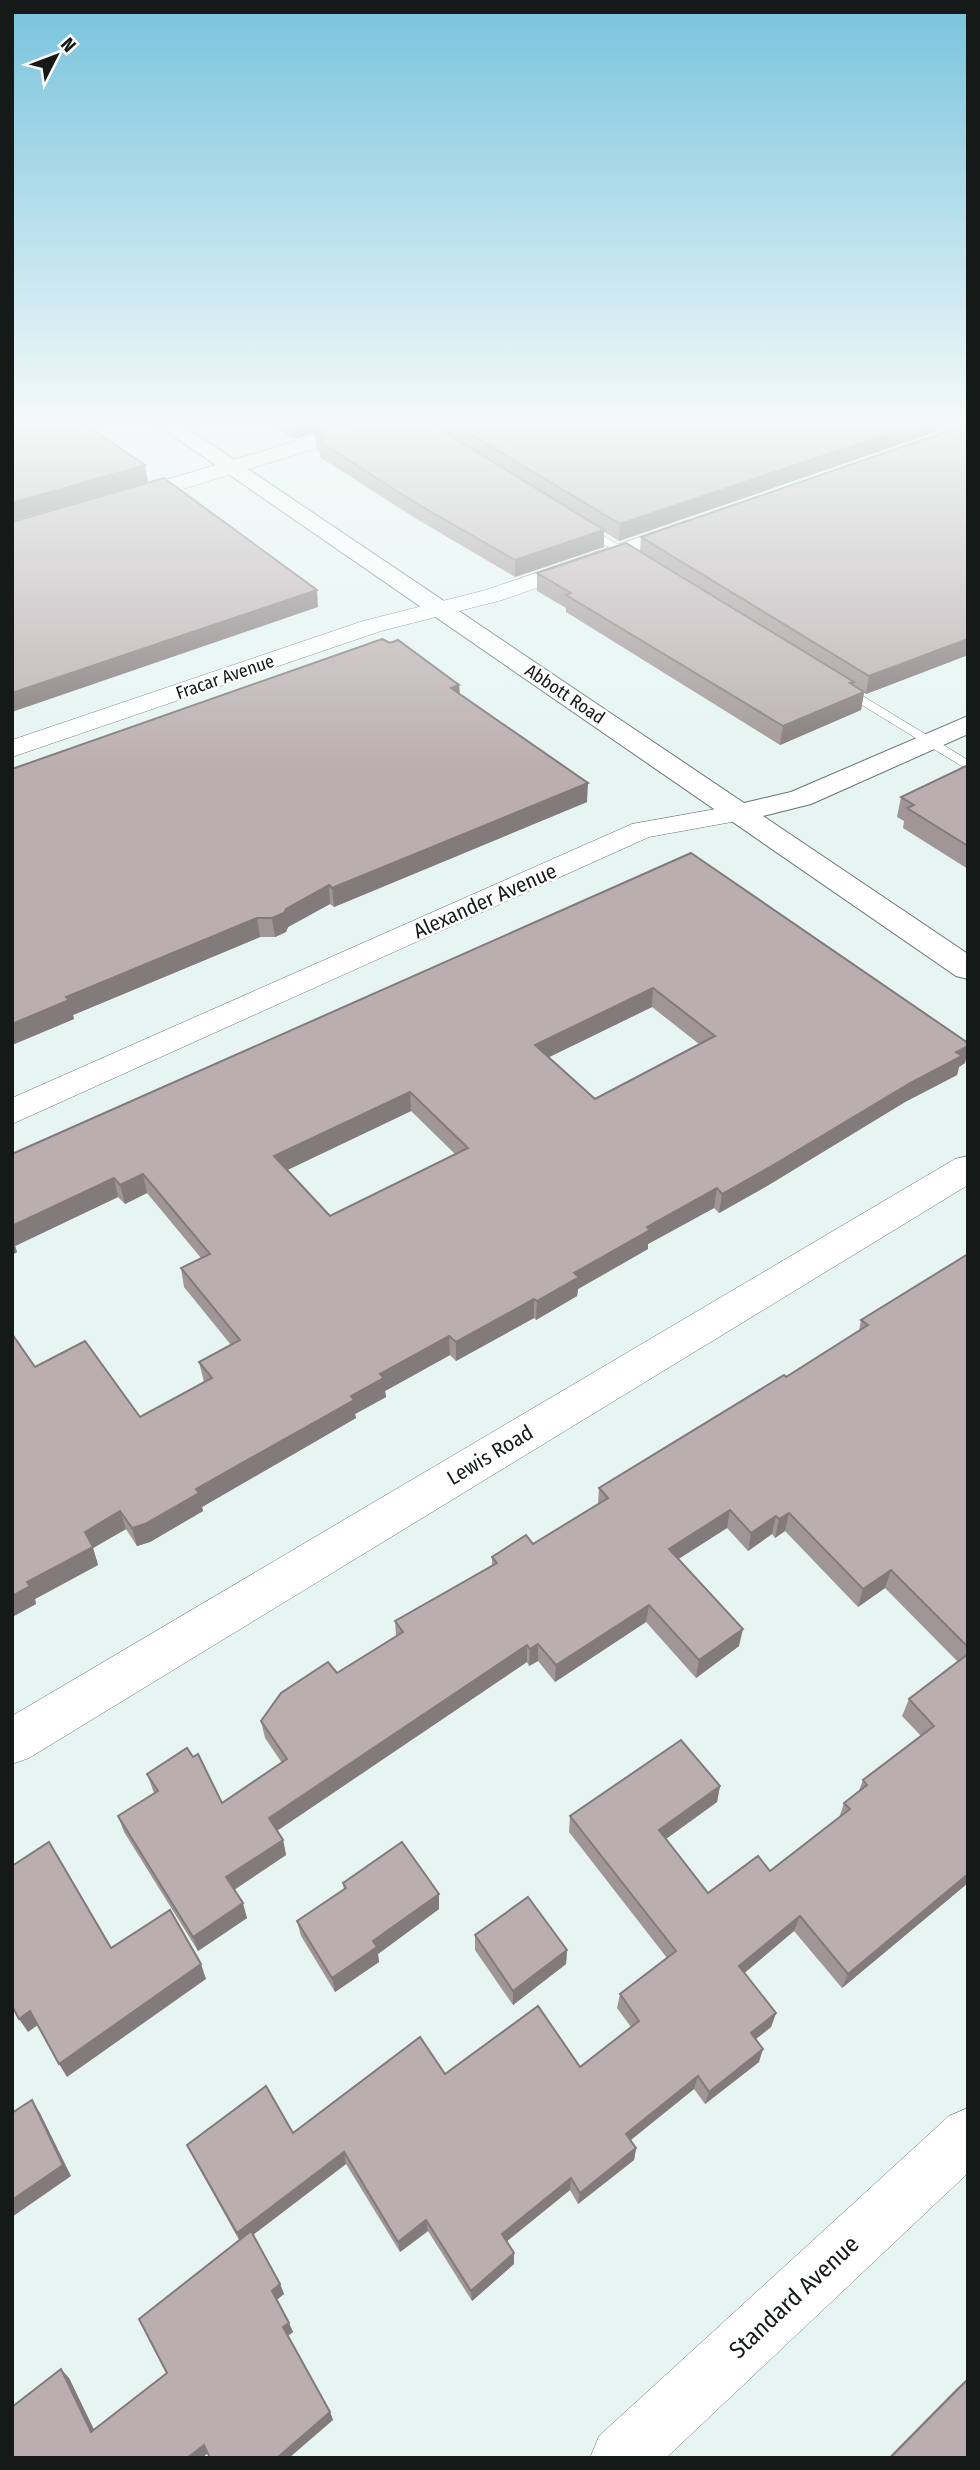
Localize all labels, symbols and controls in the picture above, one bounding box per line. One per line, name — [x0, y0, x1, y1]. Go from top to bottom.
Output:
north arrow — [21, 21, 91, 91]
text: N — [56, 33, 81, 57]
street label: Fracar Avenue — [173, 650, 277, 704]
street label: Abbott Road — [521, 659, 609, 729]
street label: Alexander Avenue — [409, 858, 561, 944]
street label: Lewis Road — [442, 1419, 538, 1491]
street label: Standard Avenue — [723, 2230, 865, 2364]

